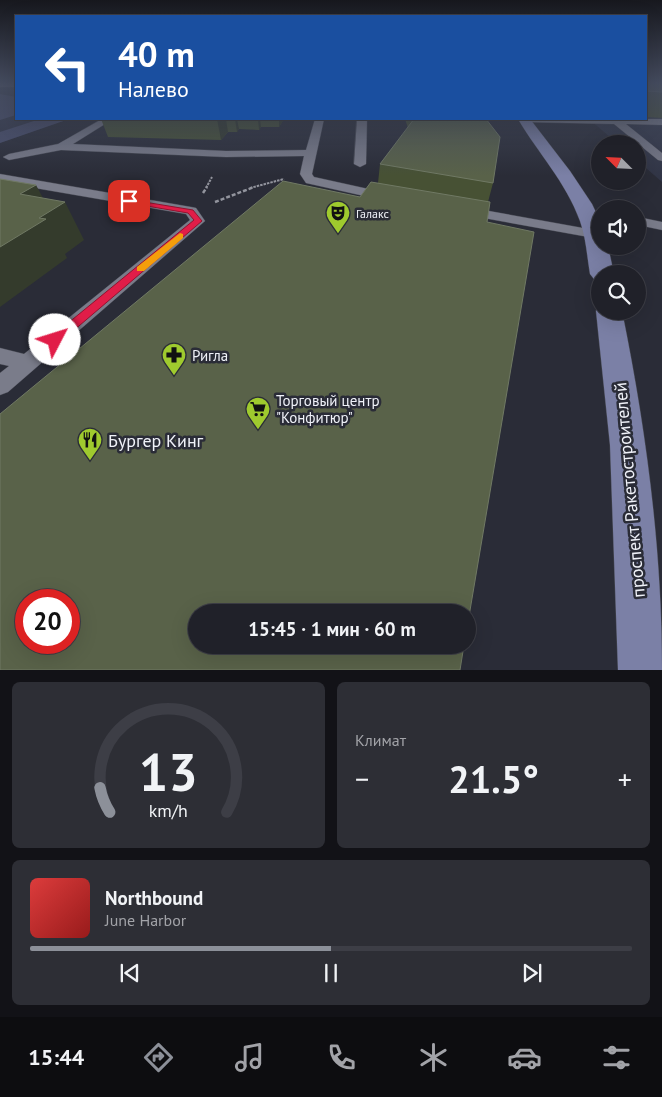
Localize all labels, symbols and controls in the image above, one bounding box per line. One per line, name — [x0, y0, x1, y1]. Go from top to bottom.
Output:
text: 40 m — [118, 31, 195, 77]
icon: left — [35, 35, 100, 100]
text: Налево — [118, 75, 189, 103]
north arrow — [591, 135, 646, 190]
map controls — [591, 135, 646, 320]
pin — [108, 180, 150, 222]
icon: arrive — [115, 187, 143, 215]
theatre icon: Галакс — [325, 200, 351, 234]
button: sound — [591, 200, 646, 255]
place label: Галакс — [356, 206, 390, 221]
button: search — [591, 265, 646, 320]
position arrow — [28, 313, 80, 365]
pharmacy icon: Ригла — [161, 342, 187, 376]
place label: Ригла — [192, 346, 228, 365]
street label: проспект Ракетостроителей — [608, 381, 650, 599]
place label: Торговый центр "Конфитюр" — [276, 391, 380, 427]
supermarket icon: Торговый центр "Конфитюр" — [245, 396, 271, 430]
restaurant icon: Бургер Кинг — [77, 427, 103, 461]
place label: Бургер Кинг — [108, 429, 204, 452]
speed limit sign: 20 — [15, 589, 80, 654]
text: 15:45 · 1 мин · 60 m — [248, 617, 416, 641]
text: Климат — [355, 730, 406, 750]
text: 13 — [139, 738, 198, 805]
text: 21.5° — [448, 754, 539, 803]
text: − — [355, 760, 369, 797]
text: + — [618, 760, 632, 797]
text: km/h — [149, 799, 188, 822]
text: Northbound — [105, 886, 203, 910]
text: June Harbor — [105, 910, 186, 930]
icon: previous — [116, 959, 144, 987]
icon: pause — [317, 959, 345, 987]
icon: next — [518, 959, 546, 987]
icon: directions — [141, 1040, 176, 1075]
icon: music — [232, 1040, 267, 1075]
icon: phone — [324, 1040, 359, 1075]
icon: climate — [416, 1040, 451, 1075]
icon: car — [507, 1040, 542, 1075]
icon: filters — [599, 1040, 634, 1075]
text: 15:44 — [28, 1043, 84, 1071]

